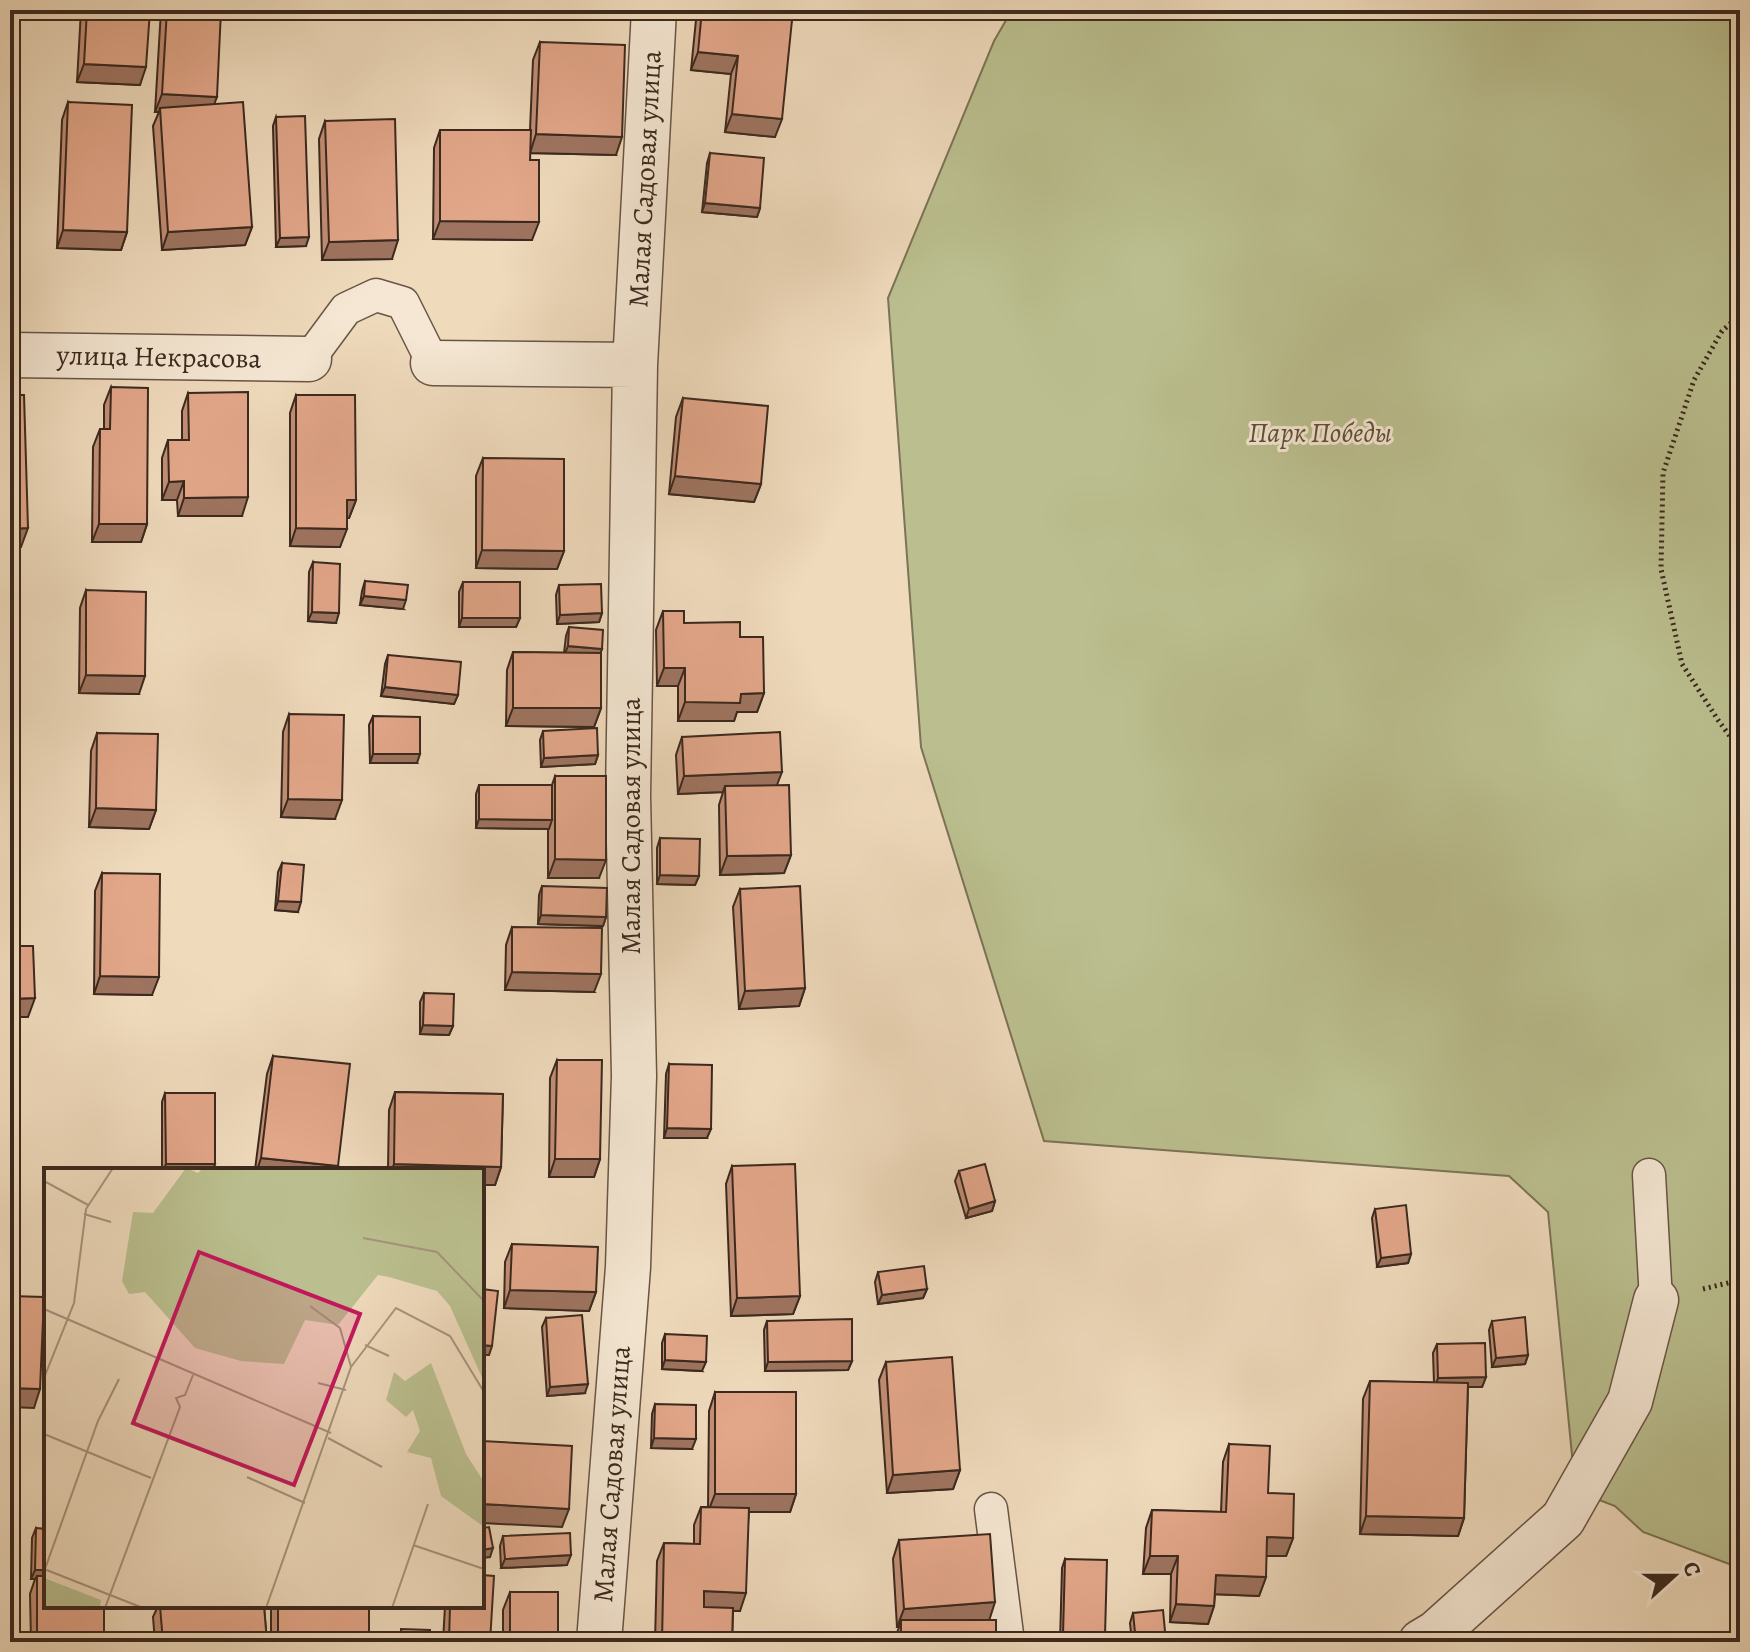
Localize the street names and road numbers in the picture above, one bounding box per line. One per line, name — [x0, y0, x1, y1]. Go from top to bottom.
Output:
street label: Малая Садовая улица — [619, 49, 671, 308]
street label: улица Некрасова — [55, 336, 262, 378]
street label: Малая Садовая улица — [612, 697, 650, 955]
street label: Малая Садовая улица — [584, 1344, 640, 1604]

